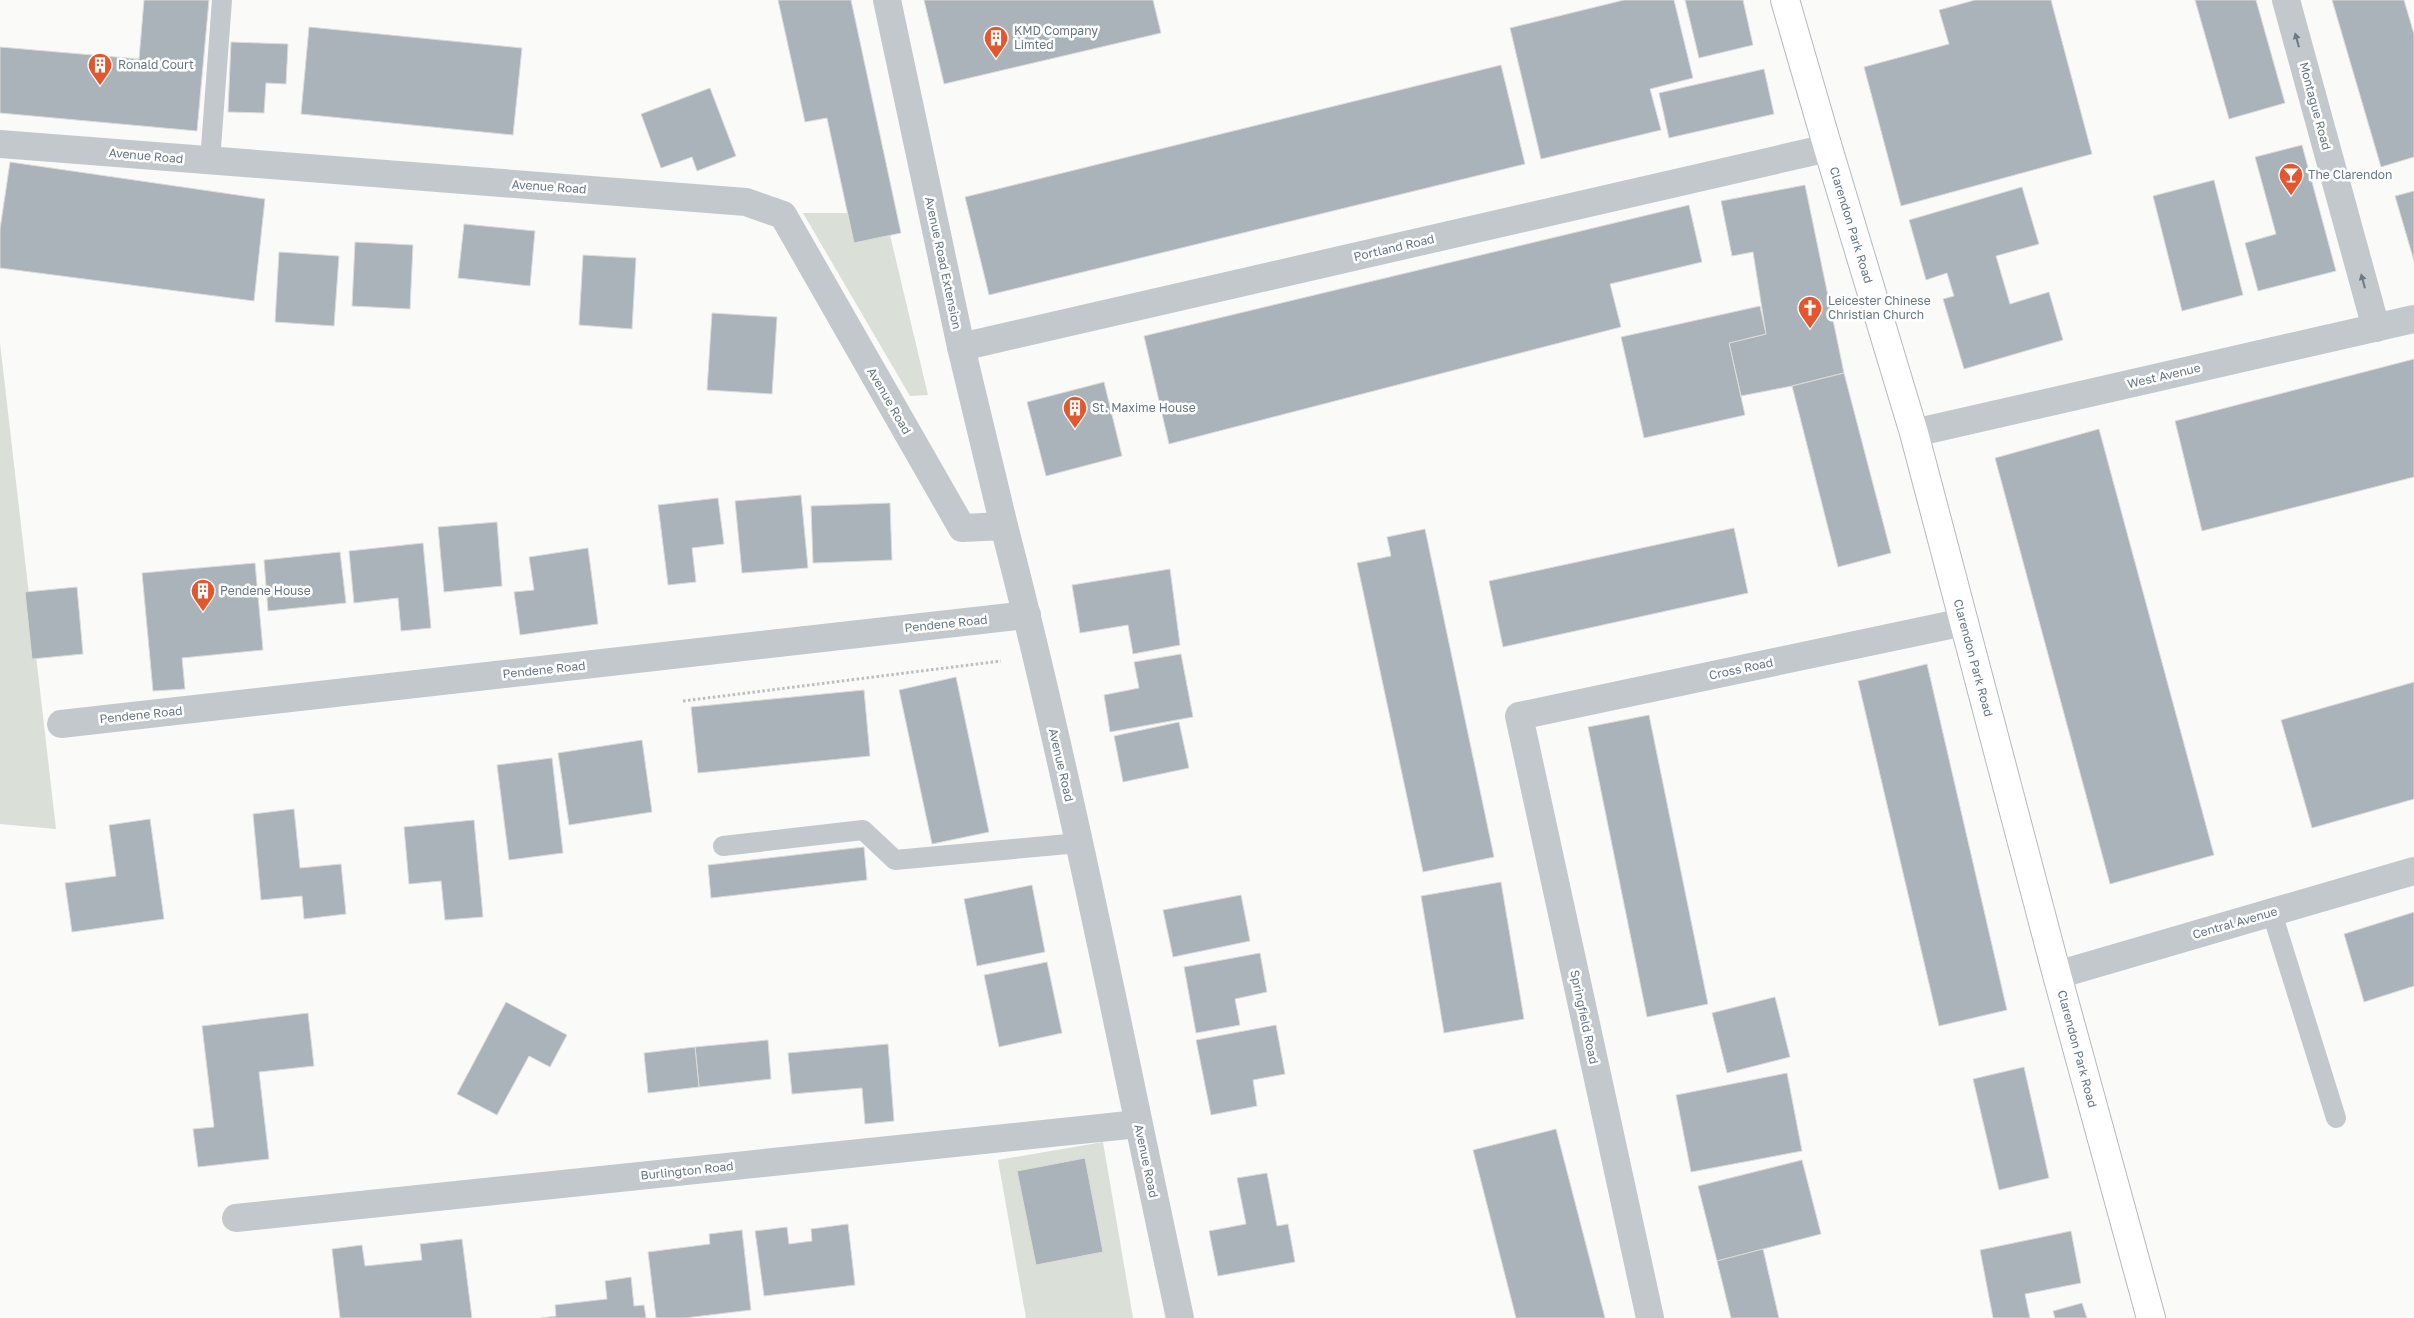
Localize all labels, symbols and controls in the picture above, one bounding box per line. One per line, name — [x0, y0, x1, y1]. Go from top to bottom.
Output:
place label: KMD Company Limted — [1014, 23, 1098, 52]
building icon: KMD Company Limted — [983, 25, 1009, 59]
one-way arrow — [2293, 32, 2301, 47]
building icon: Ronald Court — [87, 52, 113, 86]
place label: Ronald Court — [118, 57, 194, 72]
street label: Montague Road — [2297, 60, 2334, 151]
street label: Avenue Road — [108, 145, 184, 166]
bar icon: The Clarendon — [2278, 162, 2304, 196]
street label: Clarendon Park Road — [1827, 165, 1876, 285]
place label: The Clarendon — [2308, 167, 2392, 182]
street label: Avenue Road — [511, 176, 587, 197]
street label: Avenue Road Extension — [922, 195, 965, 331]
street label: Portland Road — [1352, 231, 1436, 264]
one-way arrow — [2359, 273, 2367, 288]
place label: Leicester Chinese Christian Church — [1828, 293, 1931, 322]
church icon: Leicester Chinese Christian Church — [1797, 295, 1823, 329]
street label: West Avenue — [2126, 360, 2202, 391]
street label: Avenue Road — [864, 365, 915, 437]
building icon: St. Maxime House — [1062, 395, 1088, 429]
place label: St. Maxime House — [1092, 400, 1196, 415]
building icon: Pendene House — [190, 578, 216, 612]
place label: Pendene House — [220, 583, 311, 598]
street label: Clarendon Park Road — [1951, 597, 1996, 718]
street label: Pendene Road — [904, 612, 988, 635]
street label: Cross Road — [1708, 654, 1774, 683]
street label: Pendene Road — [502, 658, 586, 681]
street label: Pendene Road — [99, 703, 183, 726]
street label: Avenue Road — [1046, 727, 1077, 803]
street label: Central Avenue — [2191, 903, 2279, 942]
street label: Springfield Road — [1567, 968, 1602, 1065]
street label: Clarendon Park Road — [2055, 988, 2100, 1109]
street label: Avenue Road — [1131, 1123, 1162, 1199]
street label: Burlington Road — [640, 1158, 734, 1183]

